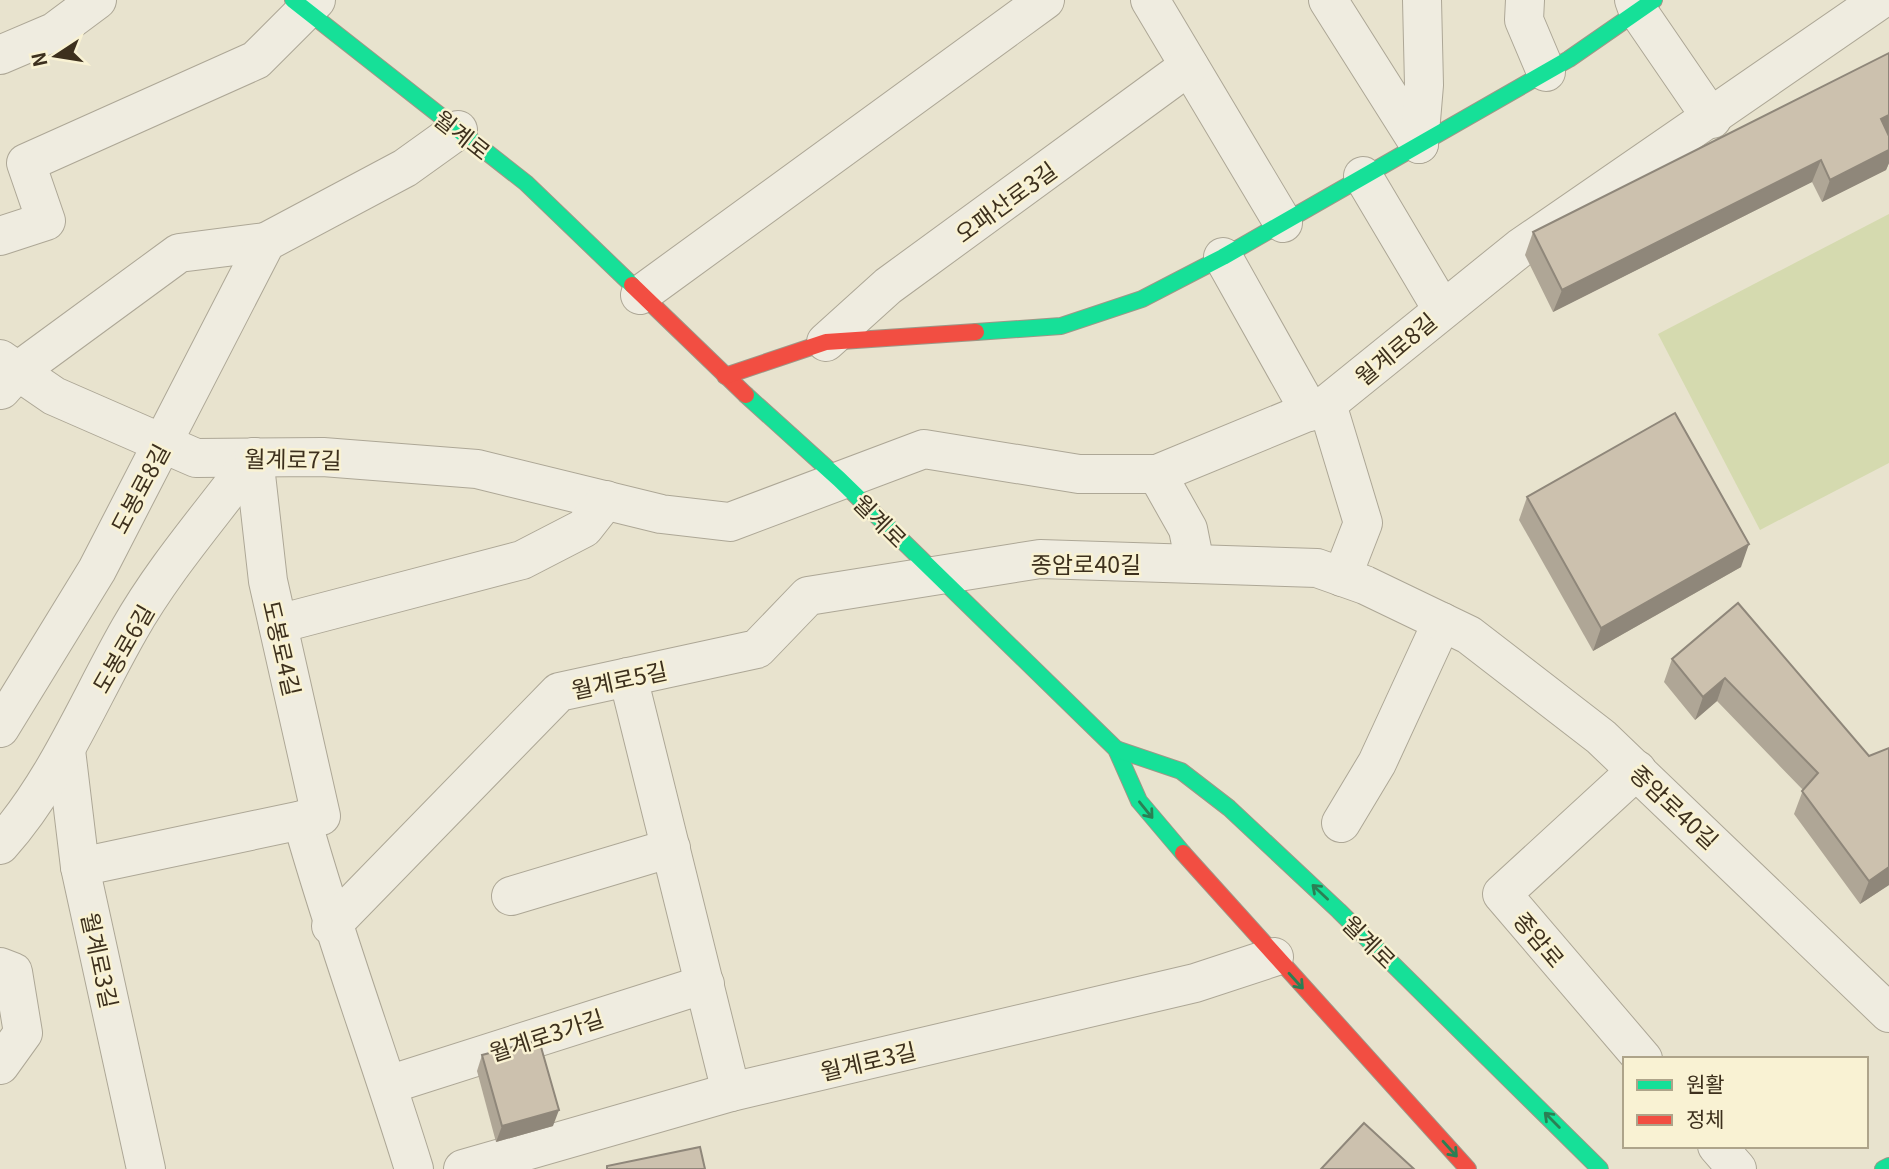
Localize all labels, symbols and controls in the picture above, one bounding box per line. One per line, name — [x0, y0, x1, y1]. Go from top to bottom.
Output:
north arrow — [21, 21, 91, 91]
text: N — [23, 50, 53, 70]
street label: 월계로 — [428, 101, 498, 167]
street label: 오패산로3길 — [947, 152, 1063, 250]
street label: 월계로8길 — [1347, 304, 1443, 392]
street label: 도봉로8길 — [101, 437, 177, 539]
street label: 월계로7길 — [244, 440, 342, 476]
street label: 월계로 — [847, 486, 915, 554]
street label: 종암로40길 — [1031, 546, 1141, 580]
street label: 도봉로6길 — [83, 597, 161, 699]
street label: 도봉로4길 — [255, 597, 311, 699]
street label: 월계로5길 — [568, 652, 670, 706]
street label: 종암로40길 — [1623, 756, 1727, 856]
one-way arrow — [1138, 801, 1154, 819]
one-way arrow — [1312, 884, 1329, 901]
street label: 종암로 — [1507, 904, 1573, 974]
street label: 월계로 — [1336, 907, 1404, 975]
street label: 월계로3길 — [74, 909, 128, 1011]
one-way arrow — [1288, 972, 1304, 990]
street label: 월계로3가길 — [484, 1000, 608, 1068]
street label: 월계로3길 — [817, 1032, 919, 1088]
legend — [1623, 1057, 1868, 1148]
text: 원활 — [1686, 1068, 1725, 1098]
text: 정체 — [1686, 1103, 1725, 1133]
one-way arrow — [1544, 1112, 1561, 1129]
one-way arrow — [1441, 1140, 1458, 1157]

